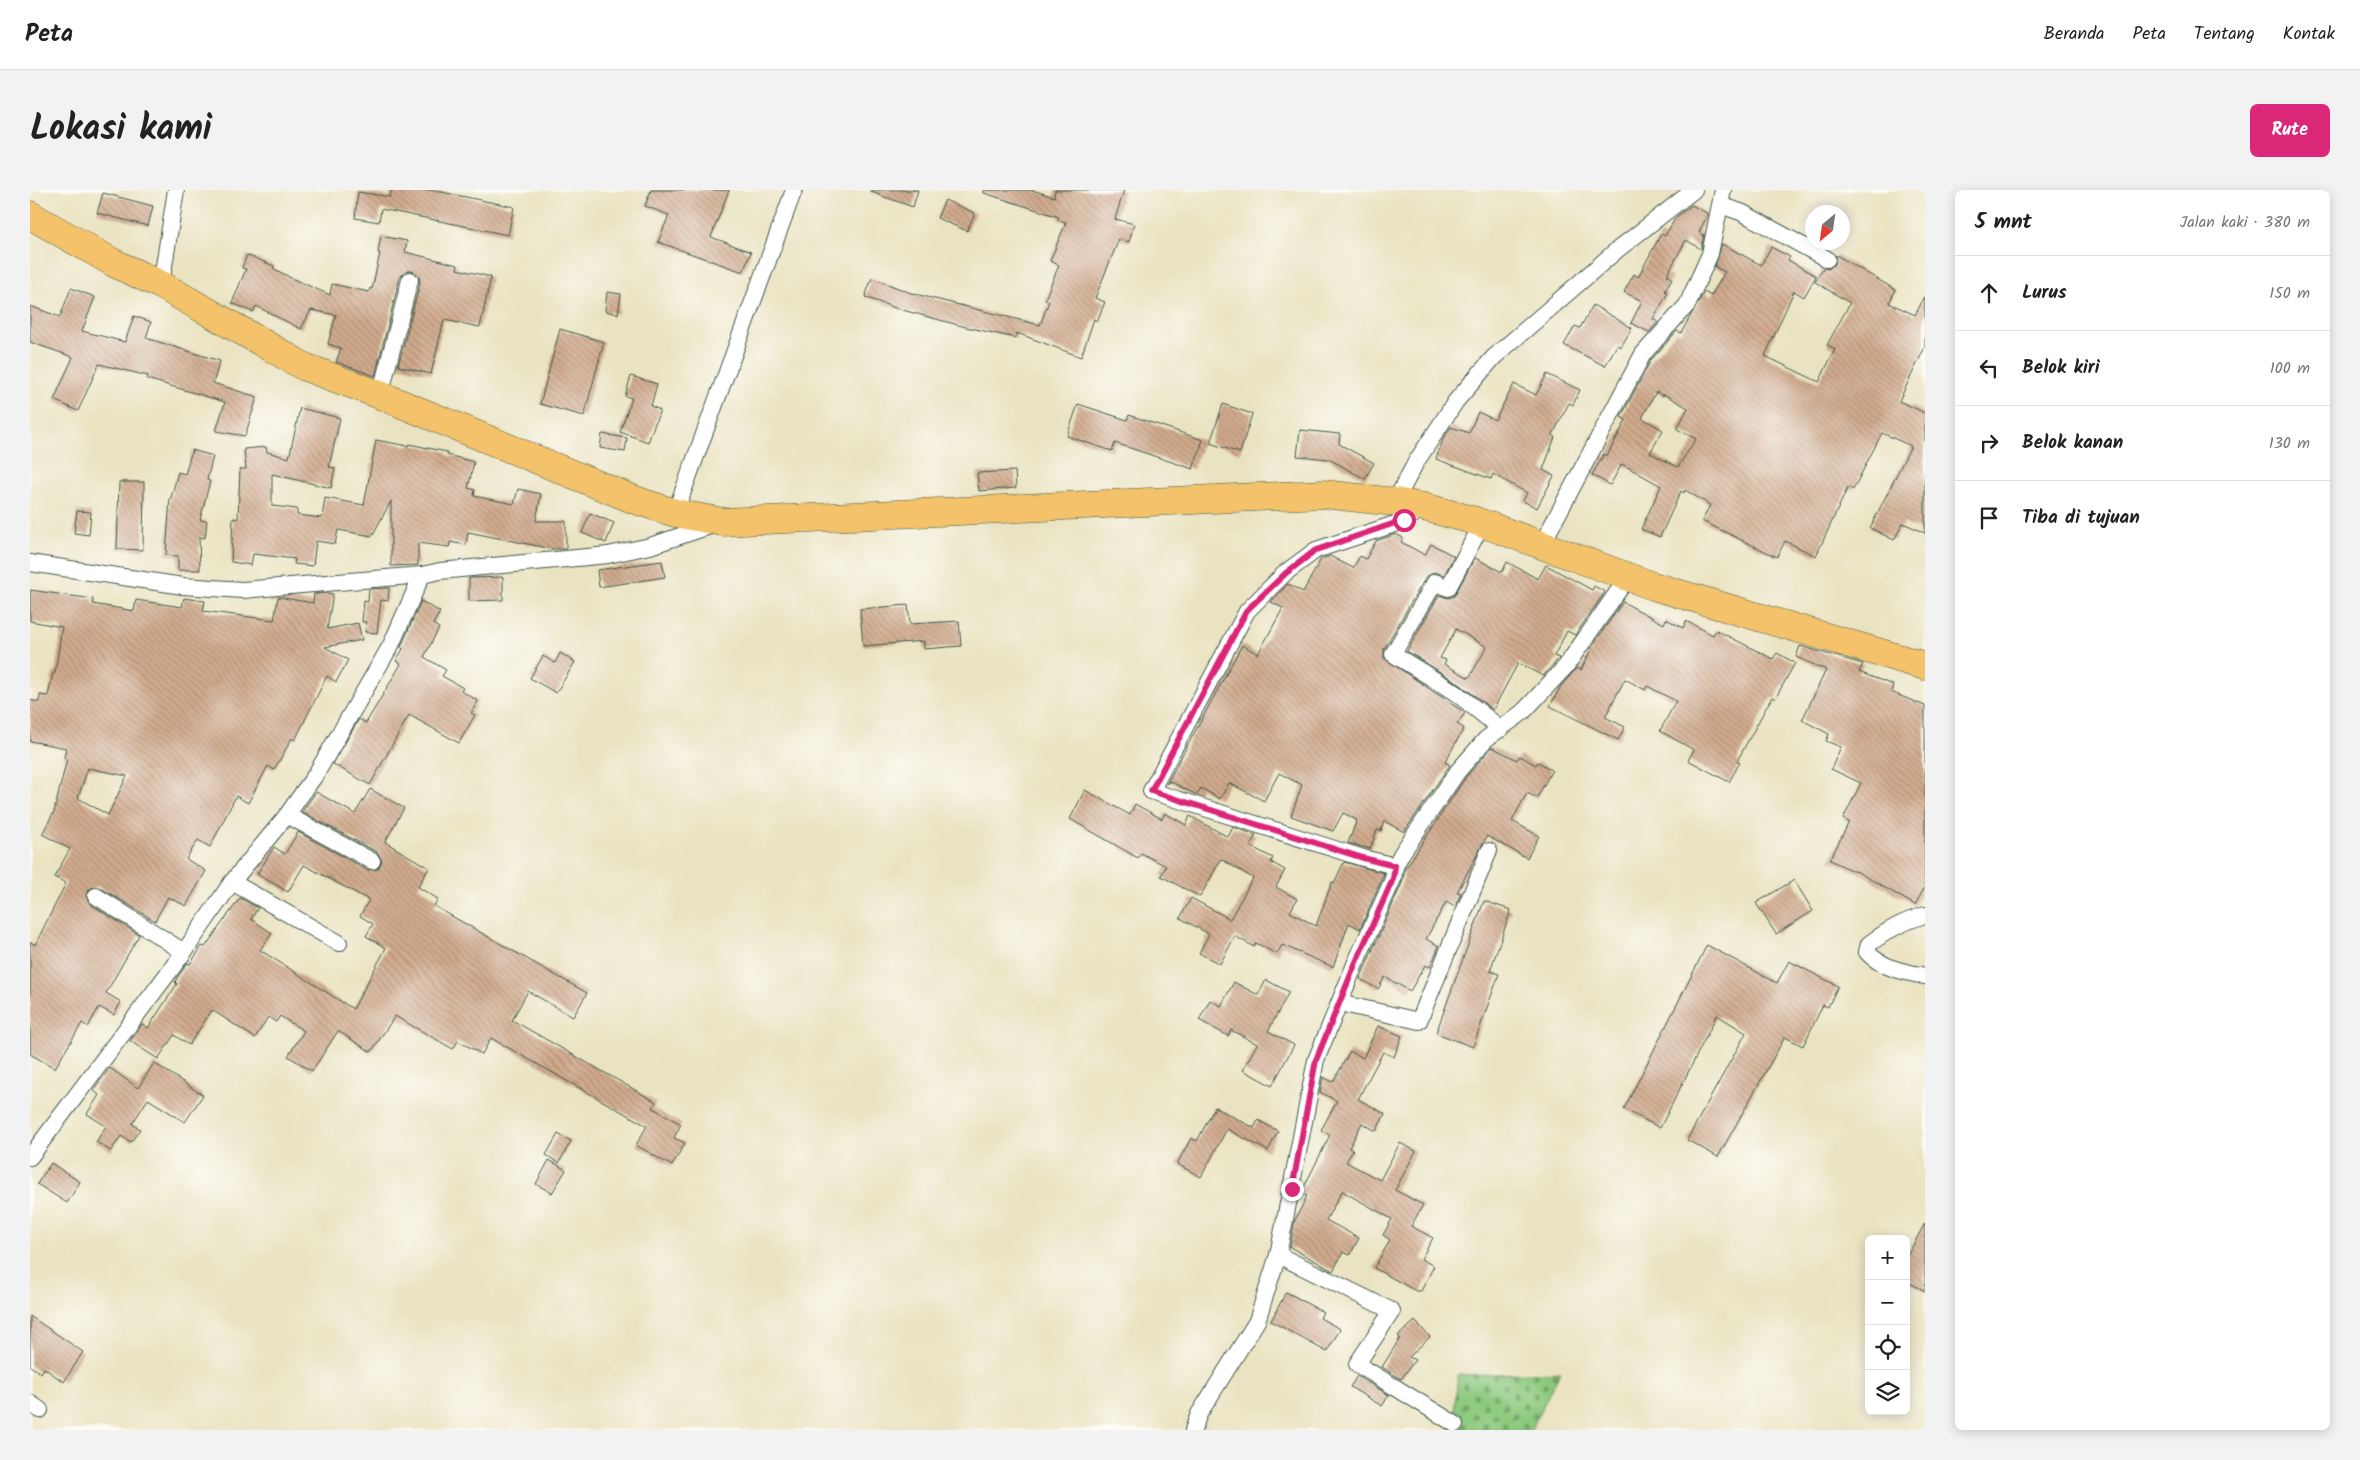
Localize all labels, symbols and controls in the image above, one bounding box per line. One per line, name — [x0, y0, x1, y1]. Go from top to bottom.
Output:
text: Peta — [25, 15, 73, 54]
text: Beranda — [2044, 20, 2105, 49]
text: Peta — [2133, 20, 2166, 49]
text: Tentang — [2194, 20, 2255, 49]
text: Kontak — [2283, 20, 2335, 49]
text: Lokasi kami — [30, 102, 212, 158]
button: Rute — [2250, 104, 2330, 157]
north arrow — [1805, 205, 1850, 250]
text: 5 mnt — [1975, 206, 2032, 239]
text: Jalan kaki · 380 m — [2180, 210, 2310, 235]
text: Lurus — [2022, 278, 2067, 308]
icon: ahead — [1975, 279, 2003, 307]
text: 150 m — [2269, 281, 2310, 306]
text: Belok kiri — [2022, 353, 2100, 383]
icon: left — [1975, 354, 2003, 382]
text: 100 m — [2270, 356, 2310, 381]
text: Belok kanan — [2022, 428, 2123, 458]
icon: right — [1975, 429, 2003, 457]
text: 130 m — [2269, 431, 2310, 456]
text: Tiba di tujuan — [2022, 503, 2140, 533]
icon: arrive — [1975, 504, 2003, 532]
route start — [1393, 509, 1416, 532]
route end — [1281, 1178, 1304, 1201]
map controls — [1865, 1235, 1910, 1415]
button: + — [1865, 1235, 1910, 1280]
button: − — [1865, 1280, 1910, 1325]
button: locate — [1865, 1325, 1910, 1370]
button: layers — [1865, 1370, 1910, 1415]

